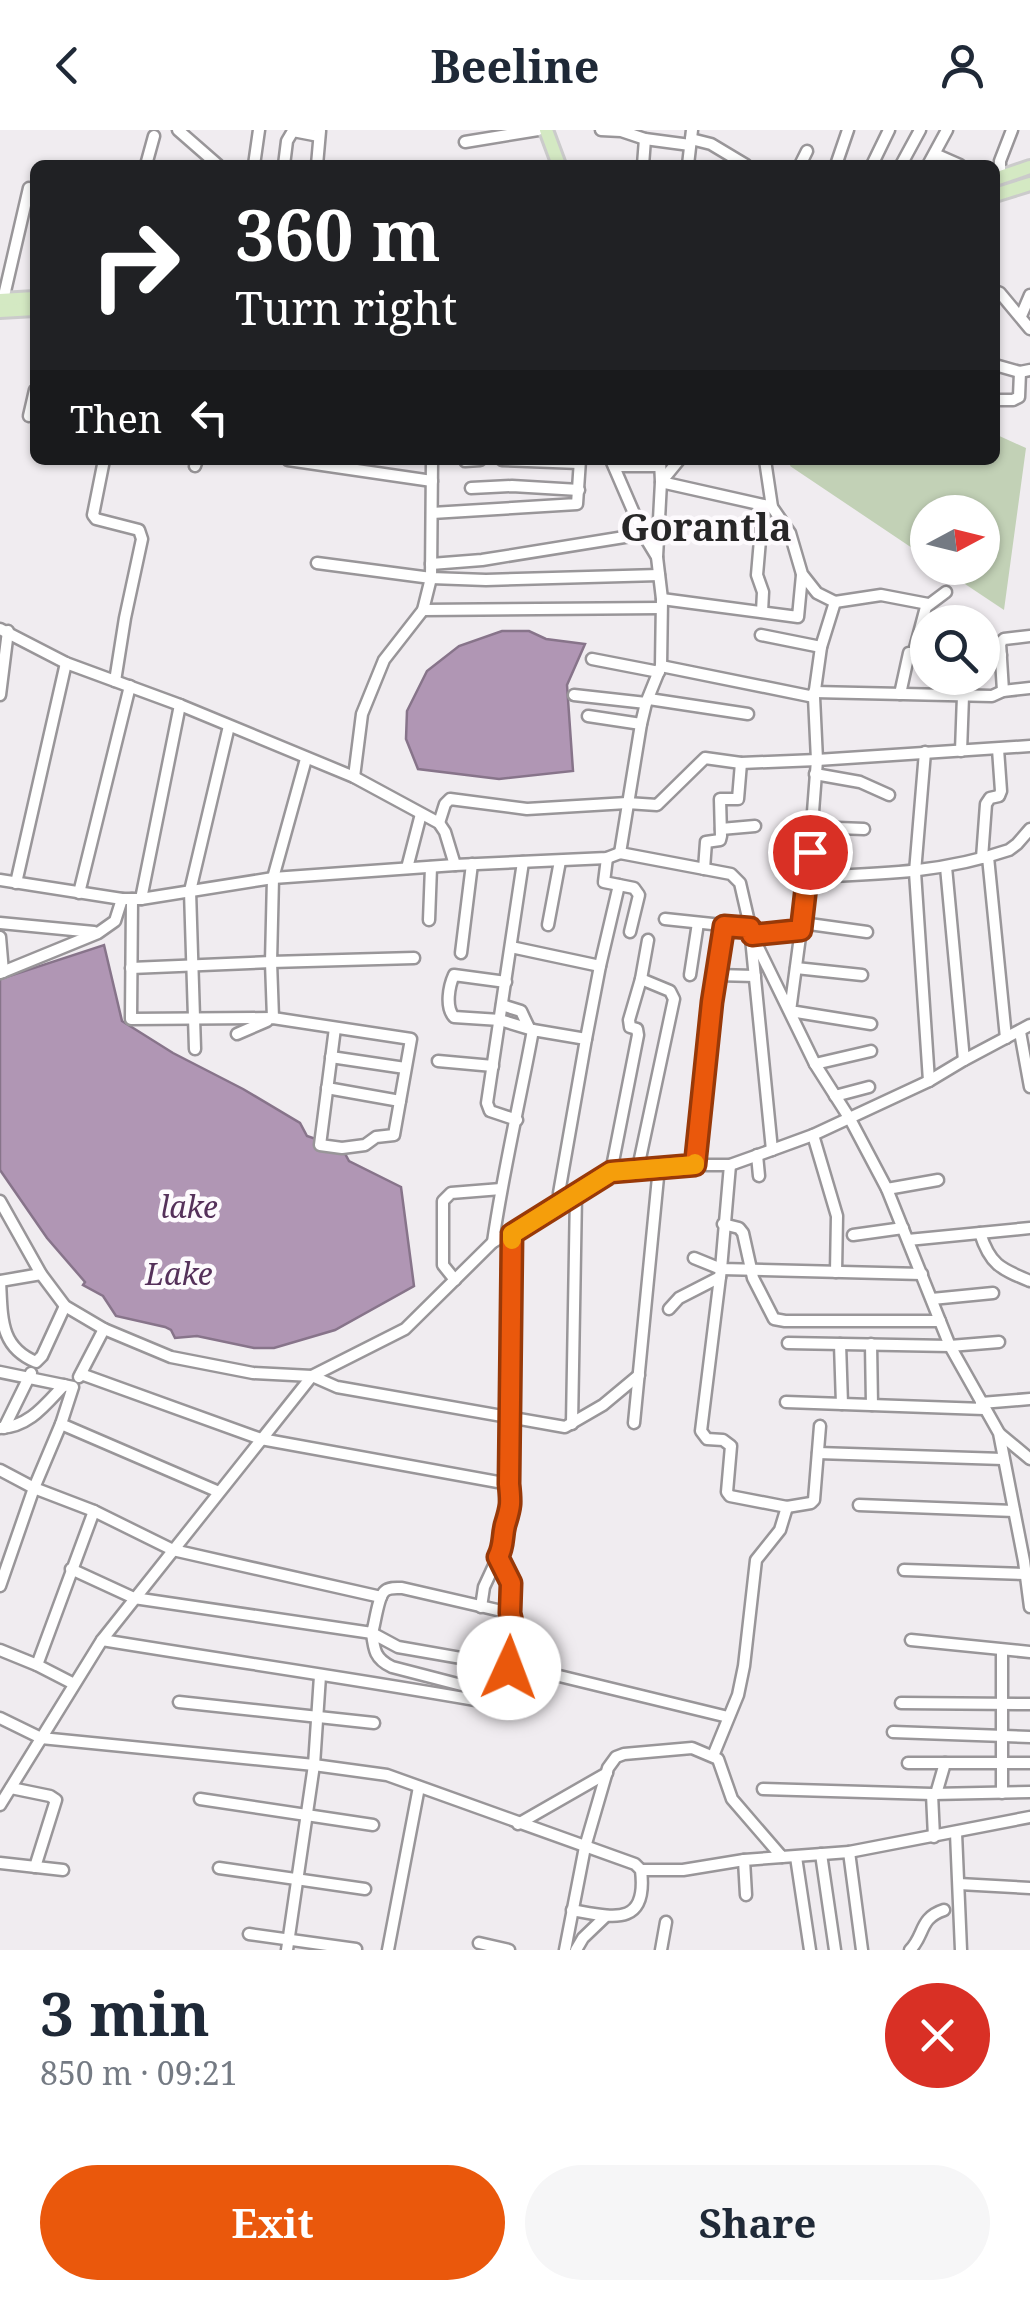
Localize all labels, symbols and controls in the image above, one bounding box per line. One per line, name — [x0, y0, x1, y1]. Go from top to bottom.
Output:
text: Beeline — [430, 35, 600, 96]
icon: back — [40, 38, 95, 93]
icon: person — [935, 38, 990, 93]
text: 360 m — [235, 186, 441, 282]
icon: right — [70, 200, 200, 330]
text: Turn right — [235, 277, 457, 338]
icon: left — [182, 390, 237, 445]
text: Then — [70, 392, 162, 444]
north arrow — [910, 495, 1000, 585]
map controls — [910, 495, 1000, 695]
district label: Gorantla — [620, 500, 792, 552]
button: search — [910, 605, 1000, 695]
pin — [768, 810, 853, 895]
icon: arrive — [783, 825, 838, 880]
water label: lake — [160, 1186, 218, 1227]
water label: Lake — [144, 1253, 213, 1294]
position arrow — [457, 1616, 561, 1720]
text: 3 min — [40, 1972, 210, 2054]
button: close — [885, 1983, 990, 2088]
text: 850 m · 09:21 — [40, 2051, 238, 2094]
button: Exit — [40, 2165, 505, 2280]
button: Share — [525, 2165, 990, 2280]

